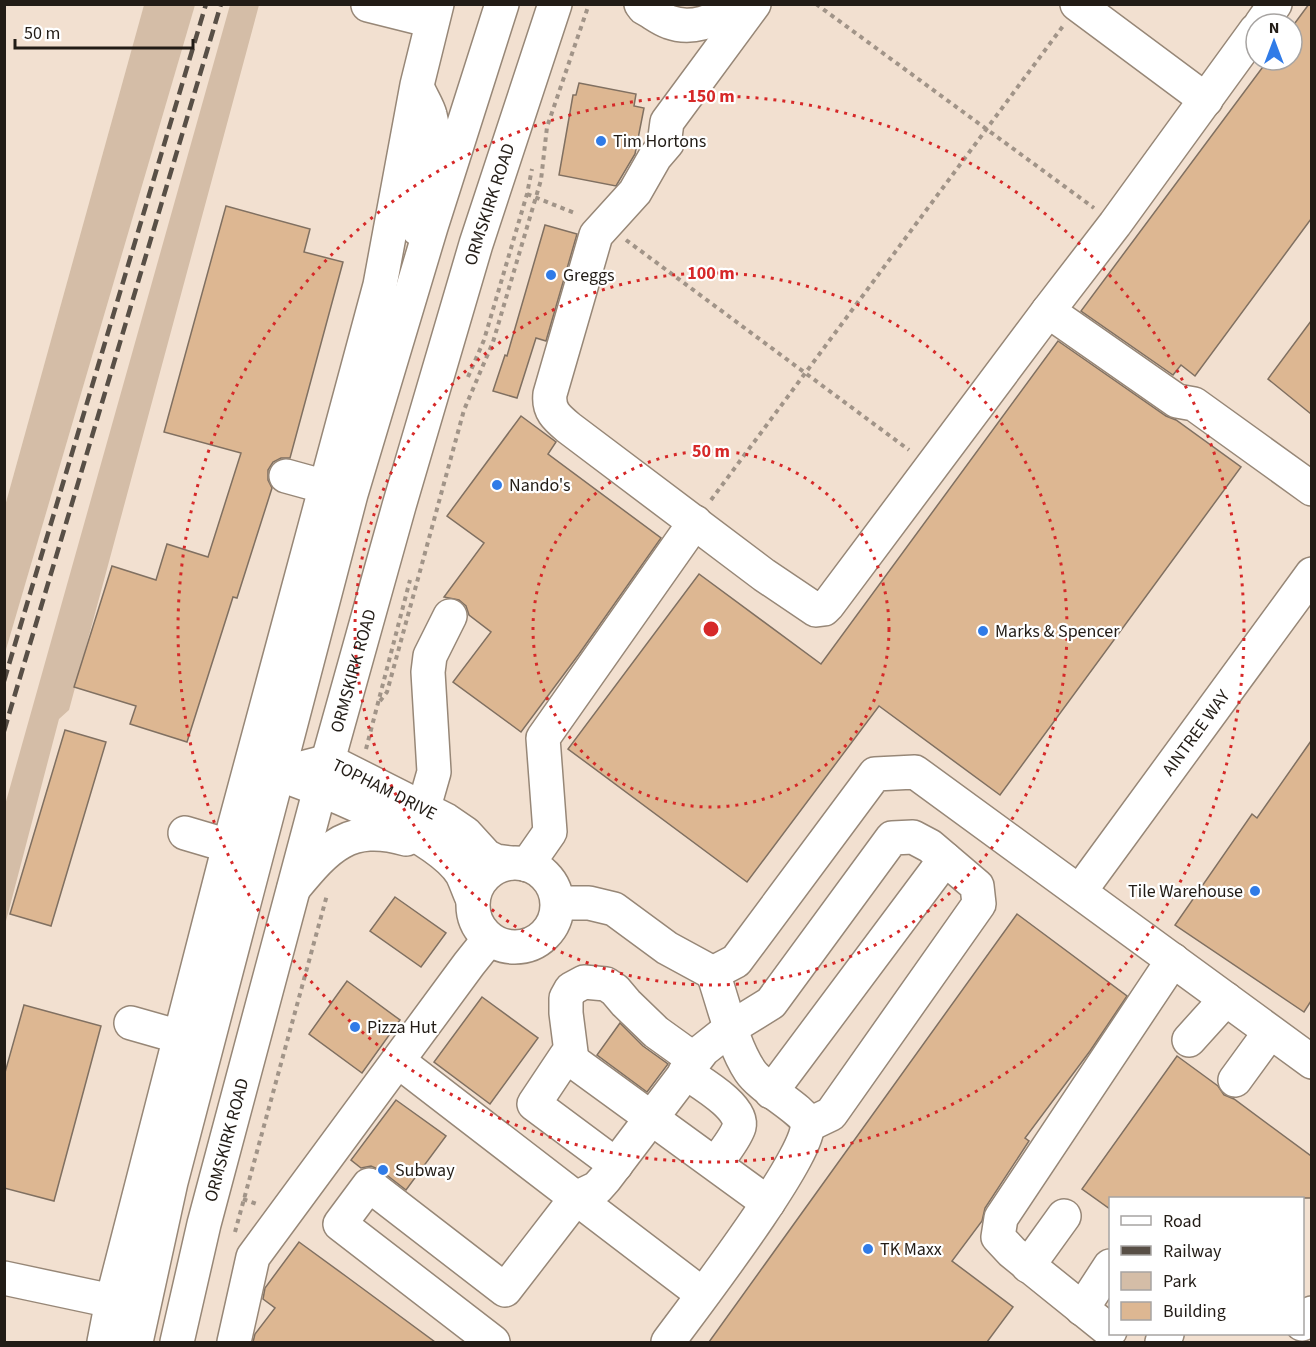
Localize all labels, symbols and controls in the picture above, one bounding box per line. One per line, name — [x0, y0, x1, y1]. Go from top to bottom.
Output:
scale bar — [15, 12, 194, 50]
north arrow — [1244, 12, 1304, 72]
text: N — [1269, 17, 1279, 39]
text: 50 m — [24, 21, 60, 46]
text: 150 m — [687, 84, 735, 109]
place label: Tim Hortons — [613, 129, 706, 154]
marker: Tim Hortons — [594, 134, 608, 148]
street label: ORMSKIRK ROAD — [458, 140, 521, 268]
text: 100 m — [687, 261, 735, 286]
place label: Greggs — [563, 263, 615, 288]
marker: Greggs — [544, 268, 558, 282]
text: 50 m — [692, 439, 730, 464]
place label: Nando's — [509, 473, 570, 498]
marker: Nando's — [490, 478, 504, 492]
street label: ORMSKIRK ROAD — [324, 606, 382, 735]
centre of rings — [701, 619, 721, 639]
place label: Marks & Spencer — [995, 619, 1120, 644]
marker: Marks & Spencer — [976, 624, 990, 638]
street label: AINTREE WAY — [1156, 684, 1236, 781]
street label: TOPHAM DRIVE — [328, 752, 441, 826]
place label: Tile Warehouse — [1128, 879, 1243, 904]
marker: Tile Warehouse — [1248, 884, 1262, 898]
place label: Pizza Hut — [367, 1015, 437, 1040]
marker: Pizza Hut — [348, 1020, 362, 1034]
street label: ORMSKIRK ROAD — [198, 1075, 255, 1205]
place label: Subway — [395, 1158, 455, 1183]
marker: Subway — [376, 1163, 390, 1177]
legend — [1109, 1197, 1304, 1335]
text: Road — [1163, 1209, 1202, 1234]
place label: TK Maxx — [880, 1237, 942, 1262]
text: Railway — [1163, 1239, 1222, 1264]
marker: TK Maxx — [861, 1242, 875, 1256]
text: Park — [1163, 1269, 1197, 1294]
text: Building — [1163, 1299, 1226, 1324]

